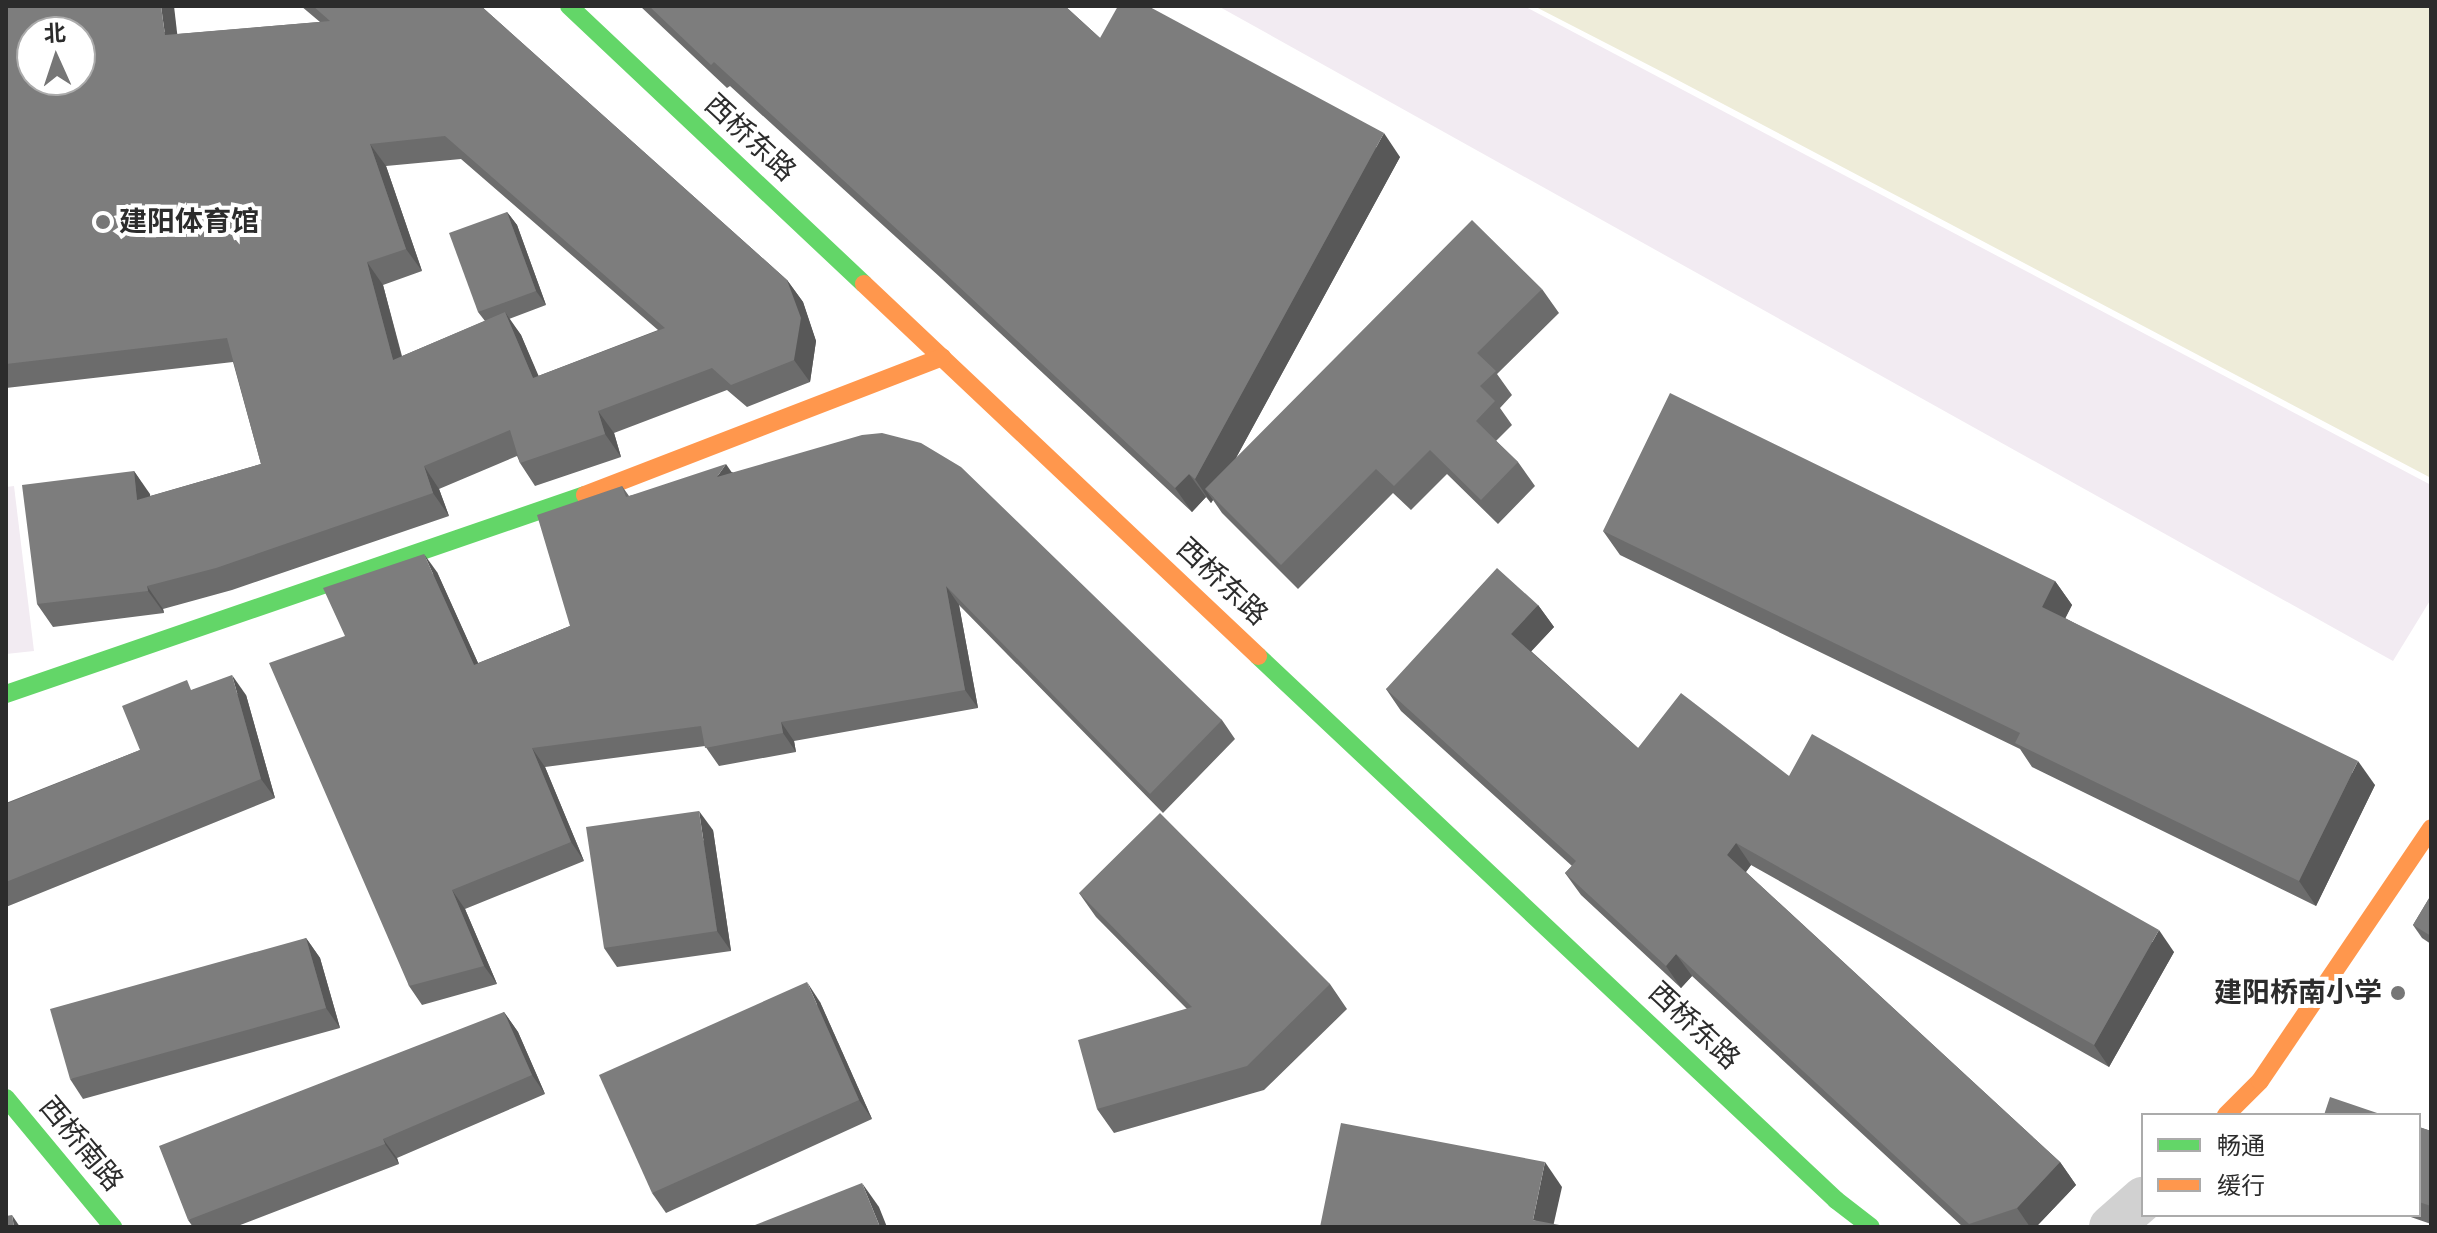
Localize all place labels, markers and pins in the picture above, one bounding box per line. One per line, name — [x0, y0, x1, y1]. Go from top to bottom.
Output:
place label: 建阳体育馆 — [119, 205, 259, 239]
marker: 建阳体育馆 — [94, 213, 112, 231]
place label: 建阳桥南小学 — [2214, 976, 2382, 1010]
marker: 建阳桥南小学 — [2389, 984, 2407, 1002]

